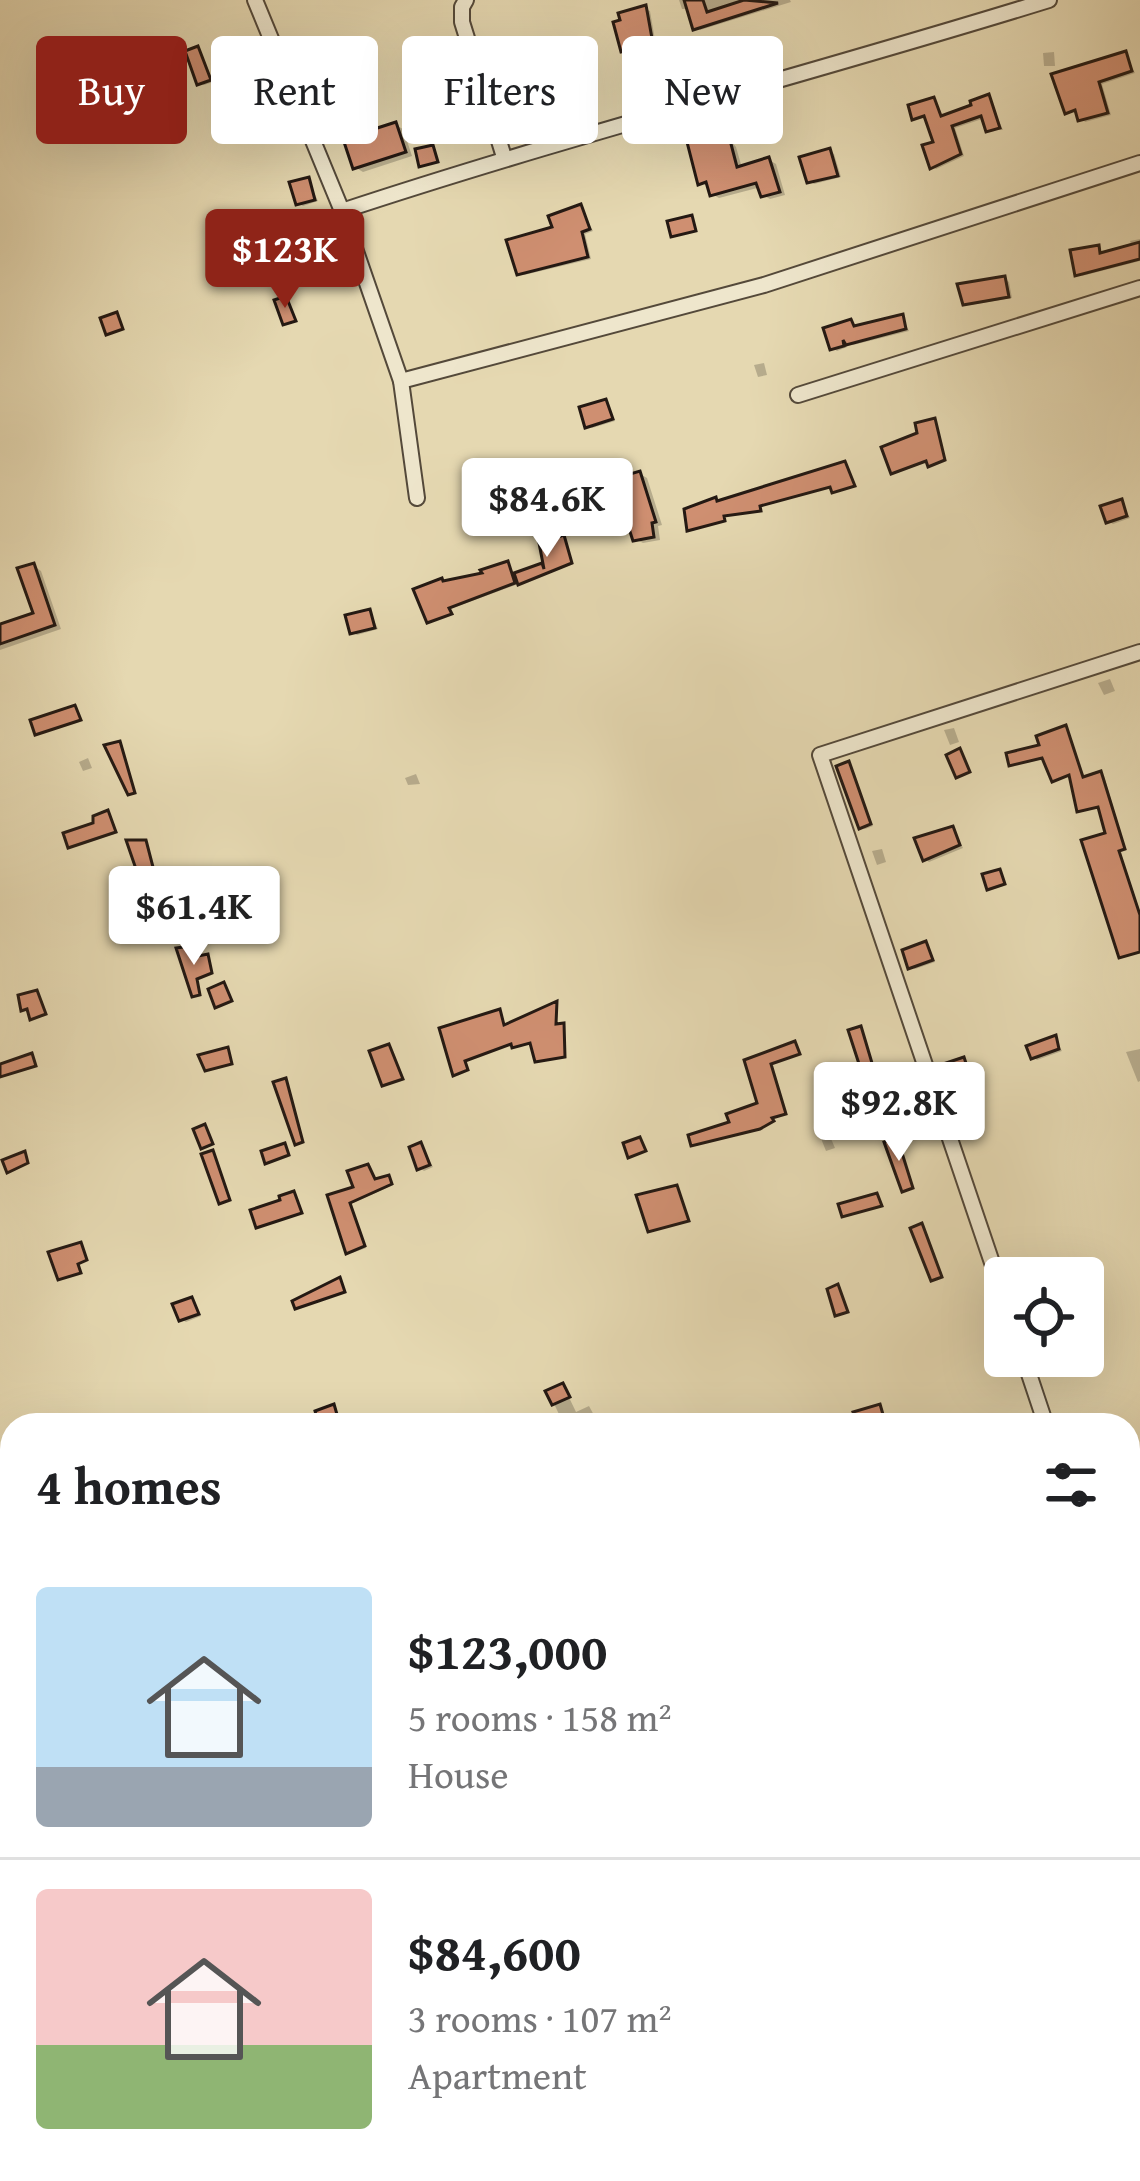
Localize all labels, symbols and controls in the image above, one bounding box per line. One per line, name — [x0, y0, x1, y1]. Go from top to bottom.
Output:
chip: Buy — [36, 36, 187, 144]
chip: Rent — [211, 36, 378, 144]
chip: Filters — [402, 36, 598, 144]
chip: New — [622, 36, 783, 144]
pin: $123K — [201, 209, 369, 311]
text: $123K — [232, 219, 338, 276]
pin: $84.6K — [449, 458, 645, 560]
text: $84.6K — [489, 468, 605, 525]
pin: $61.4K — [96, 866, 292, 968]
text: $61.4K — [136, 876, 252, 933]
pin: $92.8K — [801, 1062, 997, 1164]
text: $92.8K — [841, 1072, 957, 1129]
map controls — [984, 1257, 1104, 1377]
button: locate — [984, 1257, 1104, 1377]
text: 4 homes — [36, 1448, 222, 1523]
icon: filters — [1038, 1452, 1104, 1518]
text: $123,000 — [408, 1613, 607, 1688]
icon: home — [132, 1635, 276, 1779]
text: 5 rooms · 158 m² — [408, 1688, 672, 1745]
text: House — [408, 1745, 509, 1802]
text: $84,600 — [408, 1914, 581, 1989]
icon: home — [132, 1937, 276, 2081]
text: 3 rooms · 107 m² — [408, 1989, 672, 2046]
text: Apartment — [408, 2046, 587, 2103]

